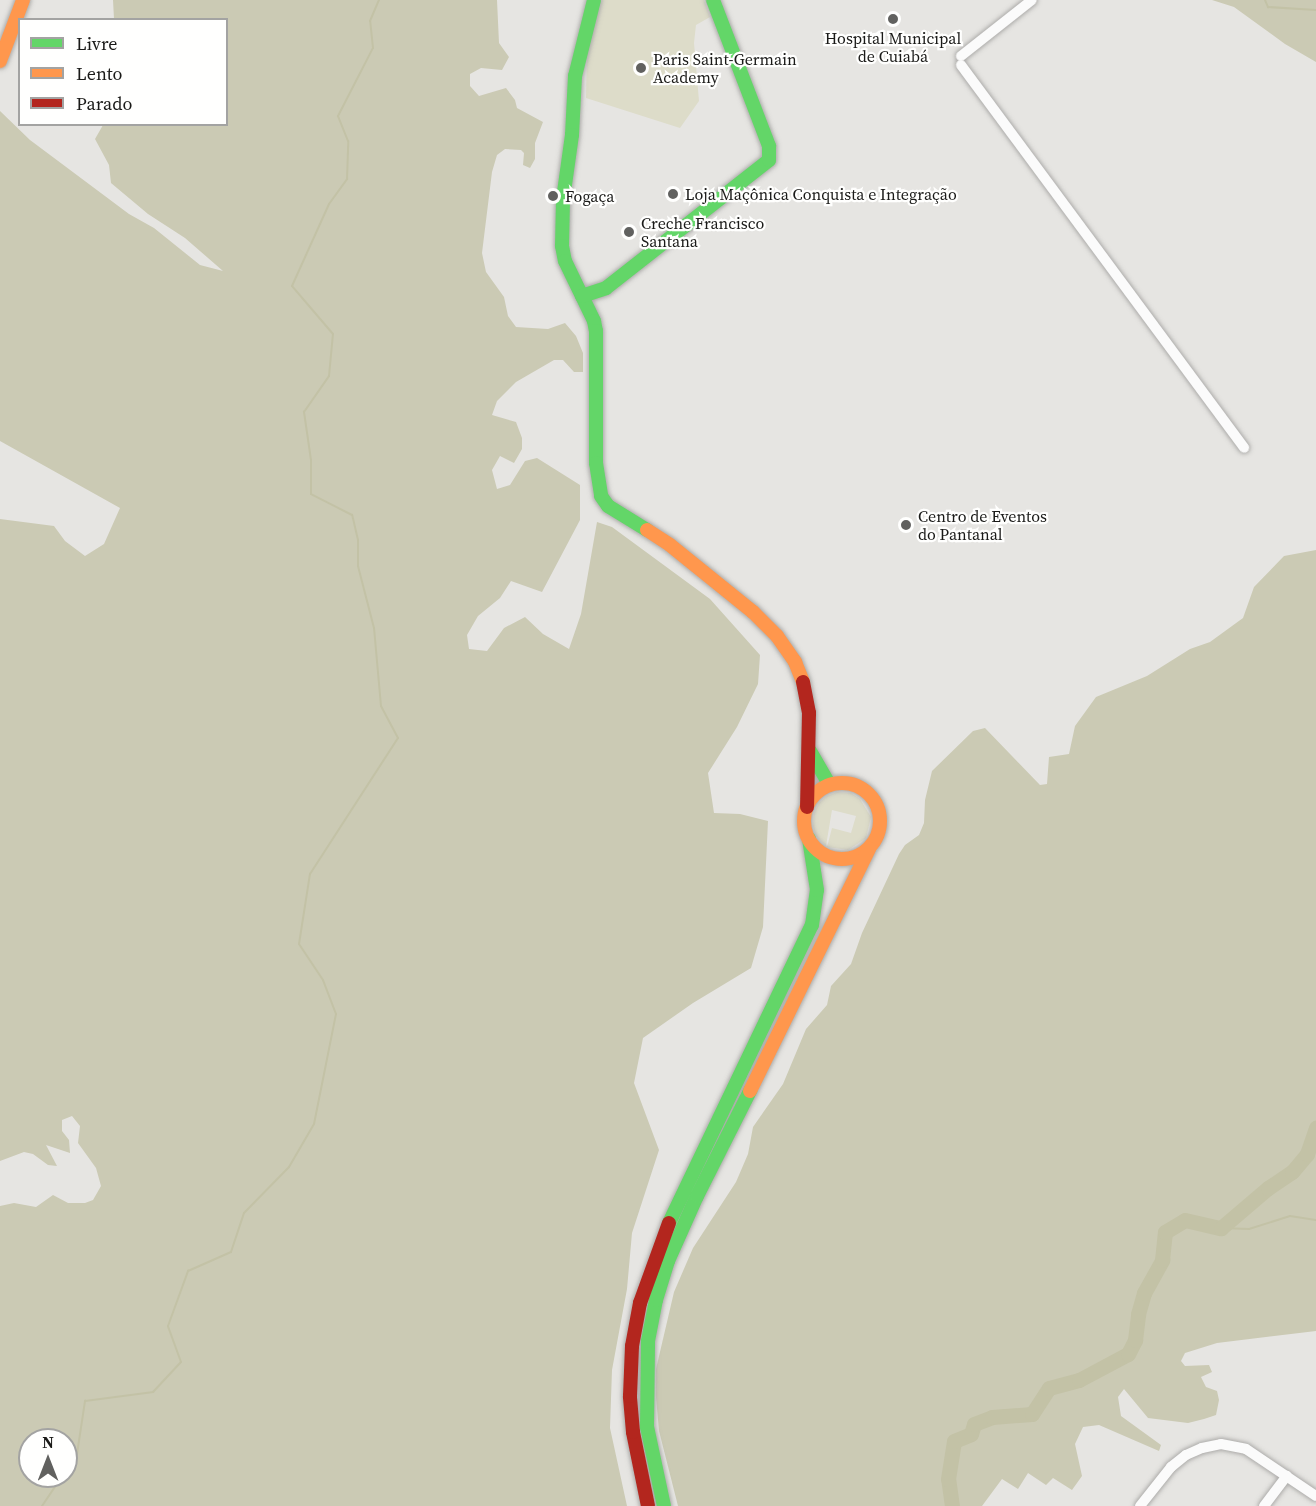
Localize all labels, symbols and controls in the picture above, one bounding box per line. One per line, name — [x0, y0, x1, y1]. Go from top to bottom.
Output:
marker: Hospital Municipal de Cuiabá — [886, 12, 900, 26]
legend — [18, 18, 228, 126]
place label: Hospital Municipal de Cuiabá — [825, 28, 961, 66]
text: Livre — [76, 31, 118, 56]
place label: Paris Saint-Germain Academy — [653, 49, 797, 87]
text: Lento — [76, 61, 122, 86]
marker: Paris Saint-Germain Academy — [634, 61, 648, 75]
text: Parado — [76, 91, 132, 116]
place label: Loja Maçônica Conquista e Integração — [685, 184, 957, 204]
place label: Fogaça — [565, 186, 614, 206]
marker: Loja Maçônica Conquista e Integração — [666, 187, 680, 201]
marker: Fogaça — [546, 189, 560, 203]
place label: Creche Francisco Santana — [641, 213, 764, 251]
marker: Creche Francisco Santana — [622, 225, 636, 239]
place label: Centro de Eventos do Pantanal — [918, 506, 1047, 544]
marker: Centro de Eventos do Pantanal — [899, 518, 913, 532]
north arrow — [18, 1428, 78, 1488]
text: N — [42, 1431, 54, 1453]

